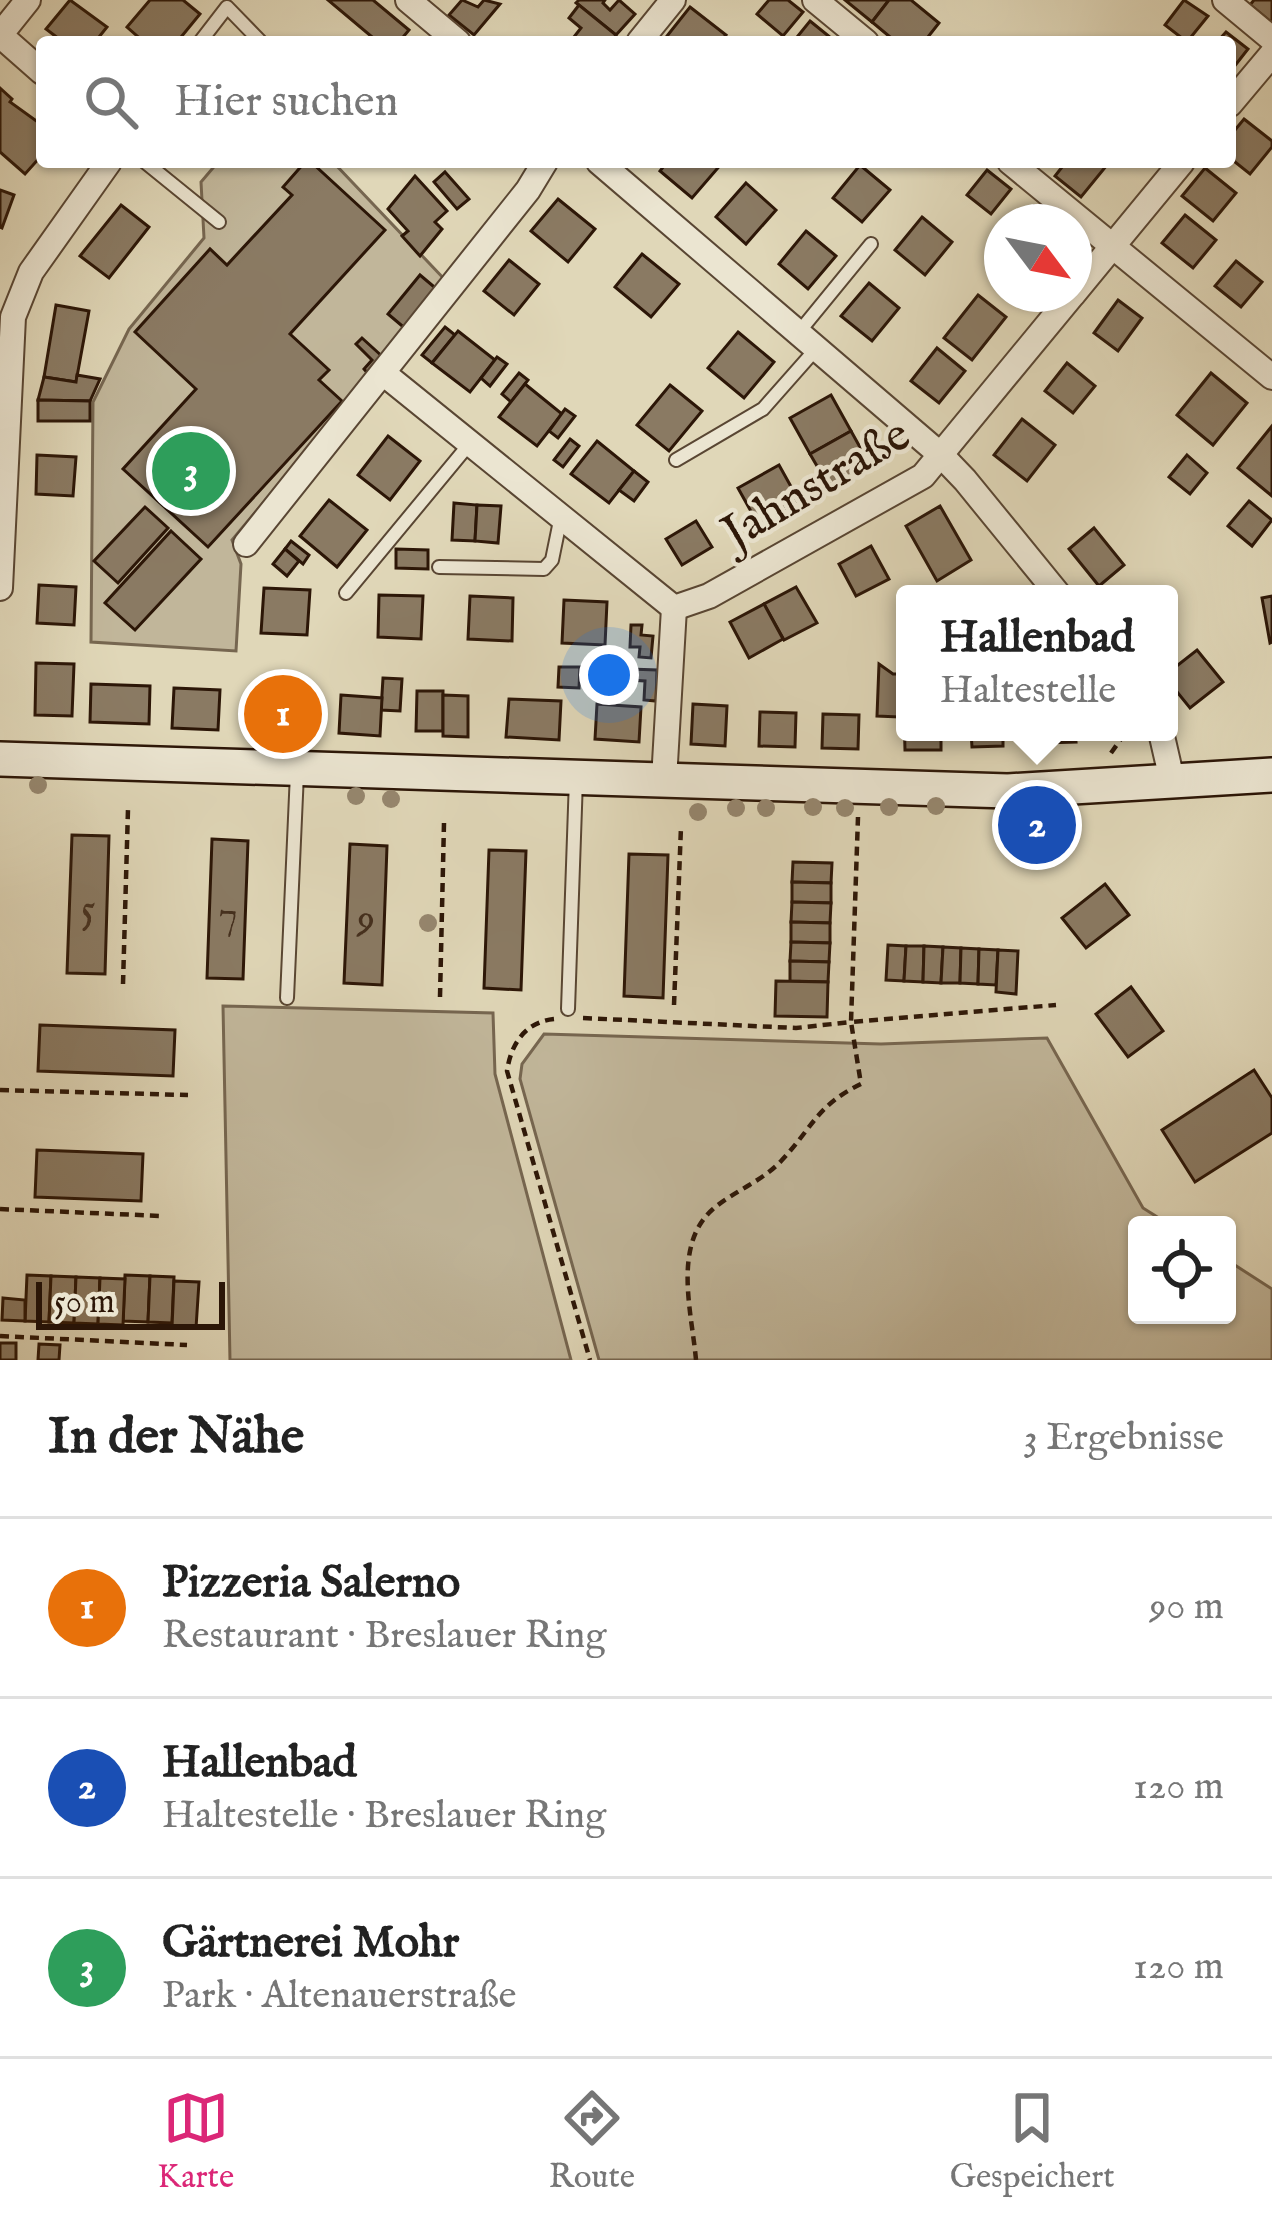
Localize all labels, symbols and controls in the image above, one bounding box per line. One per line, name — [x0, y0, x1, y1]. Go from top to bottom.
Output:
search box — [36, 36, 1236, 168]
icon: search — [78, 69, 144, 135]
text: Hier suchen — [174, 74, 398, 131]
north arrow — [984, 204, 1092, 312]
street label: Jahnstraße — [708, 406, 922, 567]
pin: 3 — [152, 426, 230, 516]
popup — [896, 585, 1178, 741]
text: Hallenbad — [940, 610, 1134, 667]
your location — [579, 645, 639, 705]
text: Haltestelle — [940, 667, 1116, 716]
pin: 1 — [244, 669, 322, 759]
pin: 2 — [998, 780, 1076, 870]
house number: 5 — [80, 884, 96, 937]
house number: 7 — [218, 889, 238, 942]
house number: 9 — [356, 894, 375, 947]
map controls — [1128, 1216, 1236, 1324]
button: locate — [1128, 1216, 1236, 1324]
scale bar — [36, 1276, 225, 1329]
text: 50 m — [54, 1282, 115, 1324]
text: In der Nähe — [48, 1406, 304, 1471]
text: 3 Ergebnisse — [1023, 1414, 1224, 1463]
text: Pizzeria Salerno — [162, 1555, 460, 1612]
text: 1 — [80, 1583, 94, 1632]
text: 90 m — [1149, 1583, 1224, 1632]
text: Restaurant · Breslauer Ring — [162, 1612, 606, 1661]
text: Hallenbad — [162, 1735, 357, 1792]
text: 2 — [78, 1763, 96, 1812]
text: 120 m — [1133, 1763, 1224, 1812]
text: Haltestelle · Breslauer Ring — [162, 1792, 606, 1841]
text: Gärtnerei Mohr — [162, 1915, 459, 1972]
text: 3 — [80, 1943, 94, 1992]
text: 120 m — [1133, 1943, 1224, 1992]
text: Park · Altenauerstraße — [162, 1972, 517, 2021]
tab: Karte — [157, 2085, 234, 2199]
tab: Route — [549, 2085, 635, 2199]
tab: Gespeichert — [950, 2085, 1115, 2199]

